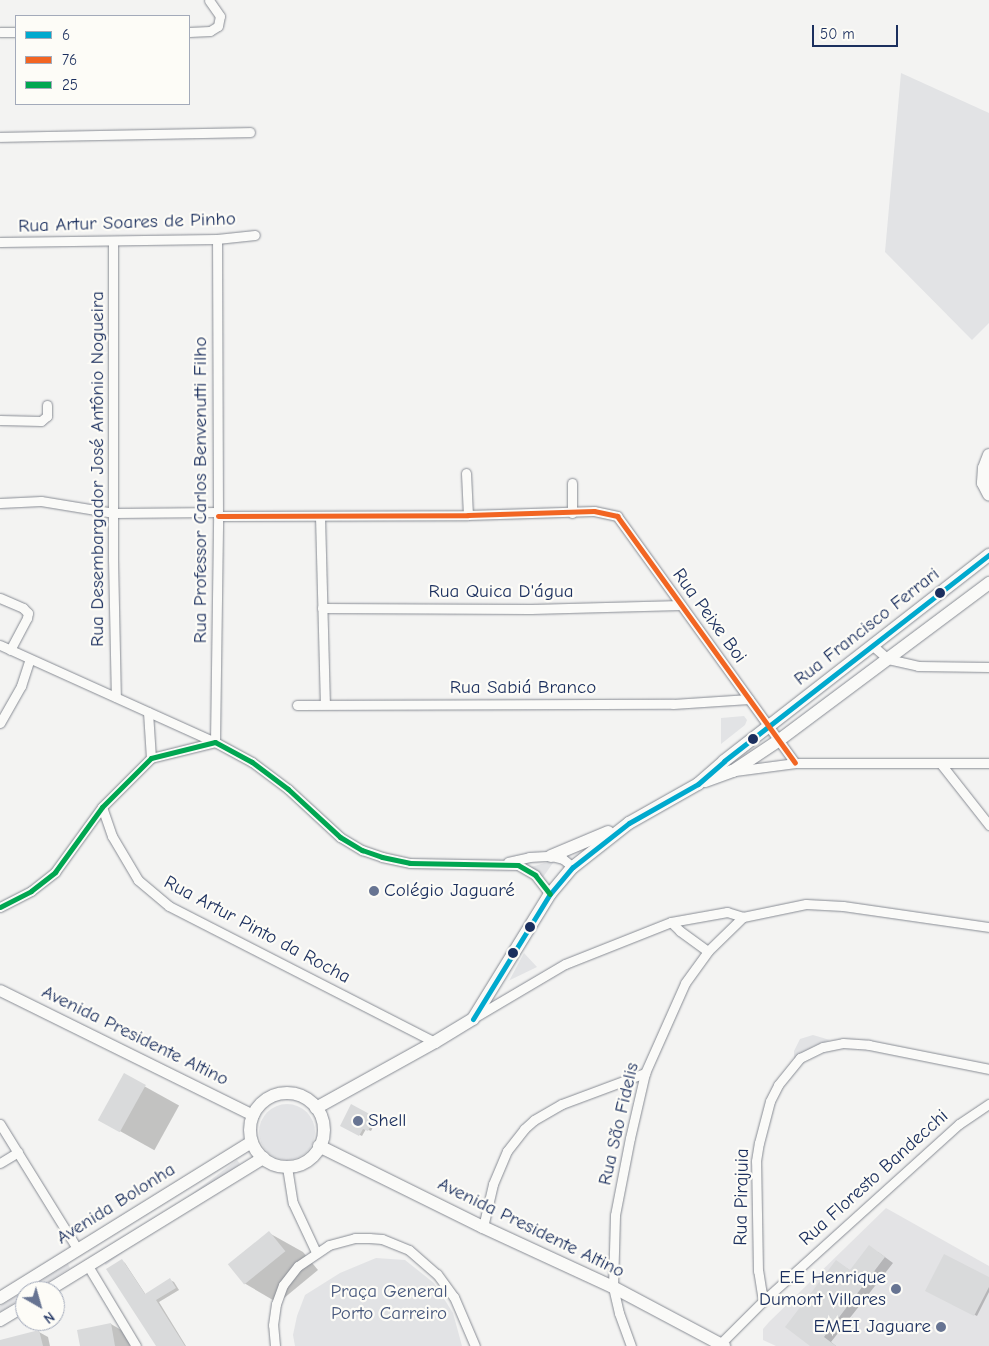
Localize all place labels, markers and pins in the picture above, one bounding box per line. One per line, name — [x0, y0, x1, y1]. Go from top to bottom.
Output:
unlabelled marker — [935, 588, 945, 598]
unlabelled marker — [748, 734, 758, 744]
place label: Colégio Jaguaré — [384, 880, 515, 902]
marker: Colégio Jaguaré — [368, 885, 380, 897]
unlabelled marker — [525, 922, 535, 932]
unlabelled marker — [508, 948, 518, 958]
place label: Shell — [368, 1110, 407, 1132]
marker: Shell — [352, 1115, 364, 1127]
place label: E.E Henrique Dumont Villares — [759, 1267, 886, 1311]
marker: E.E Henrique Dumont Villares — [890, 1283, 902, 1295]
place label: EMEI Jaguare — [814, 1316, 931, 1338]
marker: EMEI Jaguare — [935, 1321, 947, 1333]

